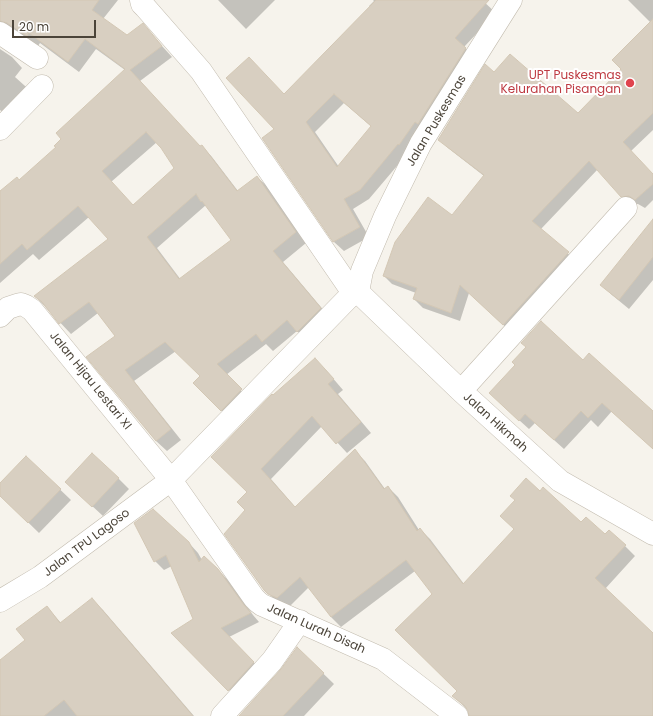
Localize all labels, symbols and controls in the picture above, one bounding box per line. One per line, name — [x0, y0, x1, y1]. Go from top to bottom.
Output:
scale bar — [14, 12, 98, 38]
text: 20 m — [19, 18, 49, 35]
place label: UPT Puskesmas Kelurahan Pisangan — [501, 69, 621, 97]
street label: Jalan Puskesmas — [404, 73, 470, 169]
marker: UPT Puskesmas Kelurahan Pisangan — [624, 77, 636, 89]
street label: Jalan Hijau Lestari XI — [46, 329, 134, 433]
street label: Jalan Hikmah — [460, 390, 530, 456]
street label: Jalan TPU Lagoso — [41, 506, 133, 580]
street label: Jalan Lurah Disah — [265, 601, 367, 657]

